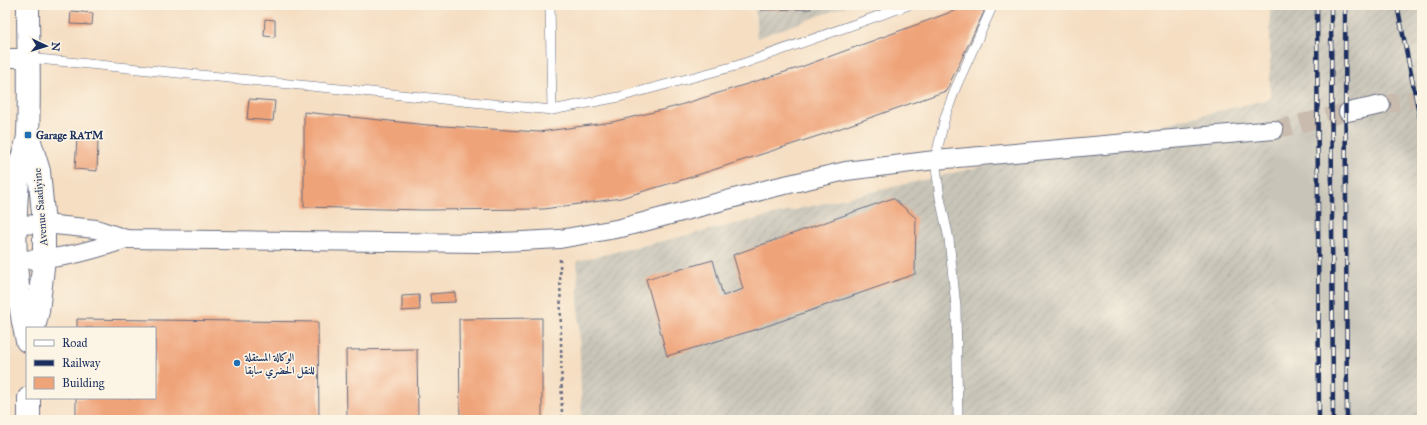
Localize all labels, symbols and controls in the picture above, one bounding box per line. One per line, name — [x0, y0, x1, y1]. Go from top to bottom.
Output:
north arrow — [26, 26, 66, 66]
text: N — [49, 42, 62, 52]
place label: Garage RATM — [36, 129, 104, 142]
marker: Garage RATM — [23, 130, 33, 140]
street label: Avenue Saadiyine — [31, 167, 50, 247]
legend — [26, 327, 156, 399]
text: Road — [62, 336, 88, 350]
place label: الوكالة المستقلة للنقل الحضري سابقا — [244, 351, 315, 379]
text: Railway — [62, 356, 101, 370]
marker: الوكالة المستقلة للنقل الحضري سابقا — [232, 358, 242, 368]
text: Building — [62, 376, 105, 391]

